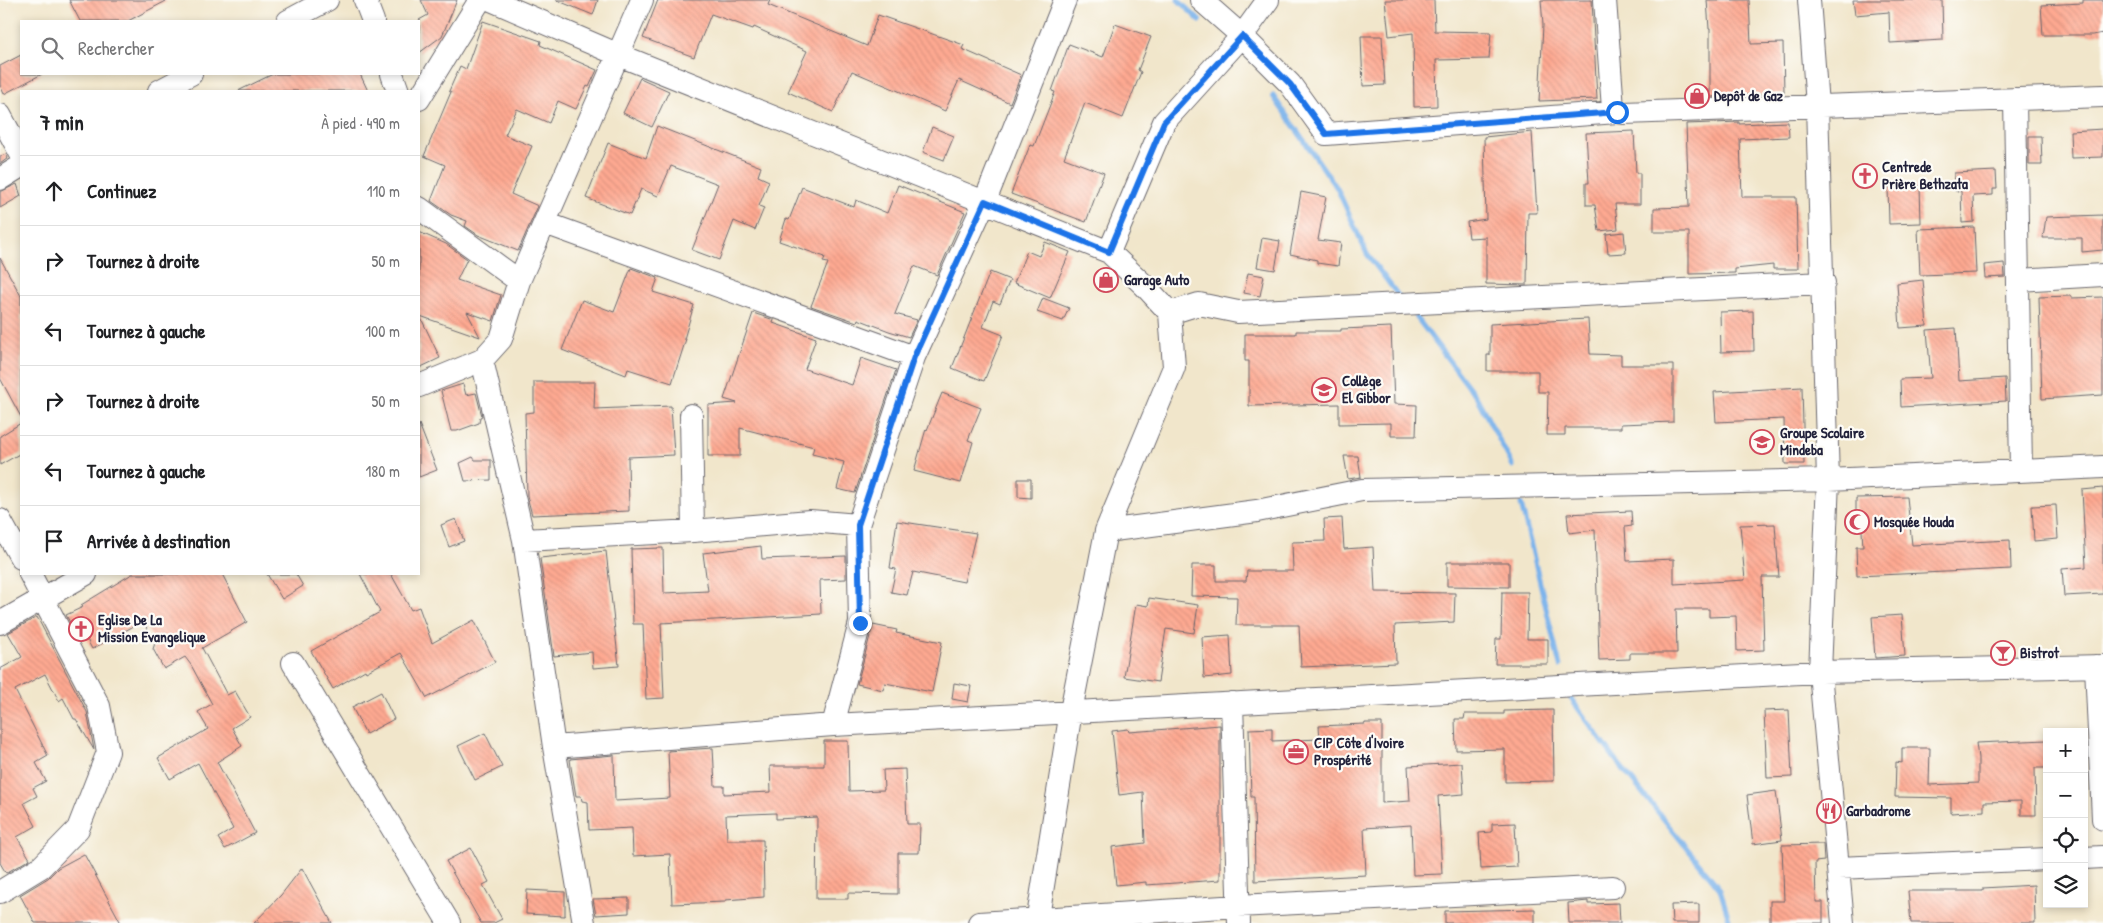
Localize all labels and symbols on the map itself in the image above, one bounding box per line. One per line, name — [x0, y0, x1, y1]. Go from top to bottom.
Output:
shop icon: Depôt de Gaz — [1684, 83, 1710, 109]
place label: Depôt de Gaz — [1714, 85, 1784, 107]
route start — [1606, 101, 1629, 124]
place label: Centrede Prière Bethzata — [1882, 156, 1968, 194]
church icon: Centrede Prière Bethzata — [1852, 163, 1878, 189]
shop icon: Garage Auto — [1093, 267, 1119, 293]
place label: Garage Auto — [1124, 269, 1189, 291]
place label: Collège El Gibbor — [1342, 370, 1391, 408]
school or university icon: Collège El Gibbor — [1311, 377, 1337, 403]
place label: Groupe Scolaire Mindeba — [1780, 422, 1865, 460]
school or university icon: Groupe Scolaire Mindeba — [1749, 429, 1775, 455]
mosque icon: Mosquée Houda — [1844, 509, 1870, 535]
place label: Mosquée Houda — [1874, 511, 1954, 533]
place label: Eglise De La Mission Evangelique — [98, 609, 206, 648]
route end — [849, 612, 872, 635]
church icon: Eglise De La Mission Evangelique — [68, 616, 94, 642]
bar icon: Bistrot — [1990, 640, 2016, 666]
place label: Bistrot — [2020, 642, 2060, 663]
place label: CIP Côte d'Ivoire Prospérité — [1314, 732, 1404, 771]
office icon: CIP Côte d'Ivoire Prospérité — [1283, 739, 1309, 765]
restaurant icon: Garbadrome — [1816, 798, 1842, 824]
place label: Garbadrome — [1846, 800, 1911, 821]

